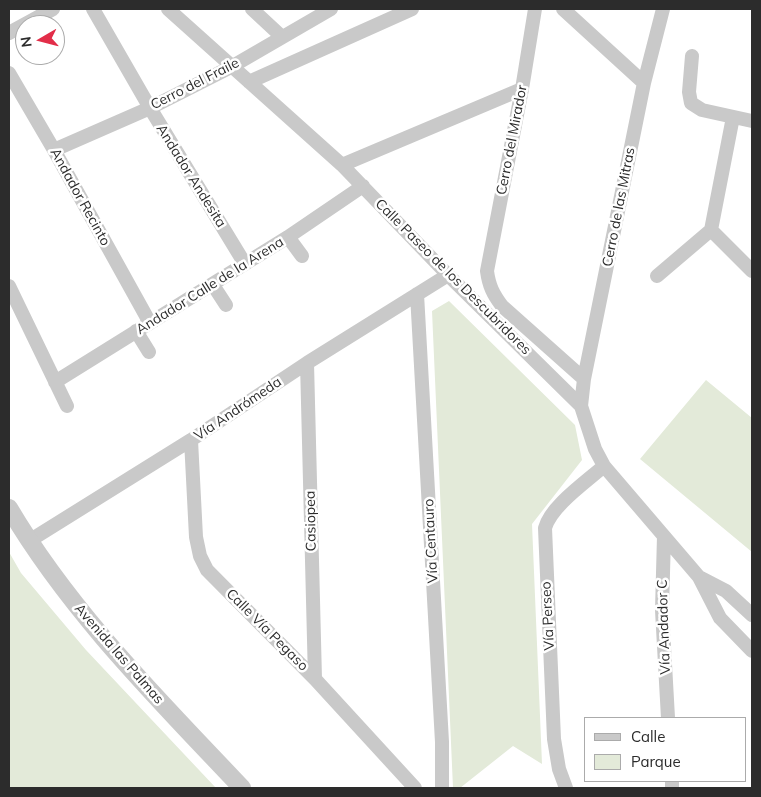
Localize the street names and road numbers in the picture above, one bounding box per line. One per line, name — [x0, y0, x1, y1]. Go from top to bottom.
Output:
street label: Cerro del Fraile — [148, 55, 242, 113]
street label: Cerro del Mirador — [493, 84, 531, 196]
street label: Andador Andesita — [152, 121, 230, 231]
street label: Andador Recinto — [46, 145, 114, 249]
street label: Cerro de las Mitras — [599, 146, 639, 268]
street label: Calle Paseo de los Descubridores — [372, 196, 534, 358]
street label: Andador Calle de la Arena — [133, 234, 287, 338]
street label: Vía Andrómeda — [191, 374, 285, 444]
street label: Casiopea — [302, 491, 320, 551]
street label: Vía Centauro — [420, 498, 442, 584]
street label: Vía Andador C — [654, 579, 674, 675]
street label: Vía Perseo — [538, 581, 558, 651]
street label: Calle Vía Pegaso — [223, 586, 311, 674]
street label: Avenida las Palmas — [71, 600, 167, 708]

